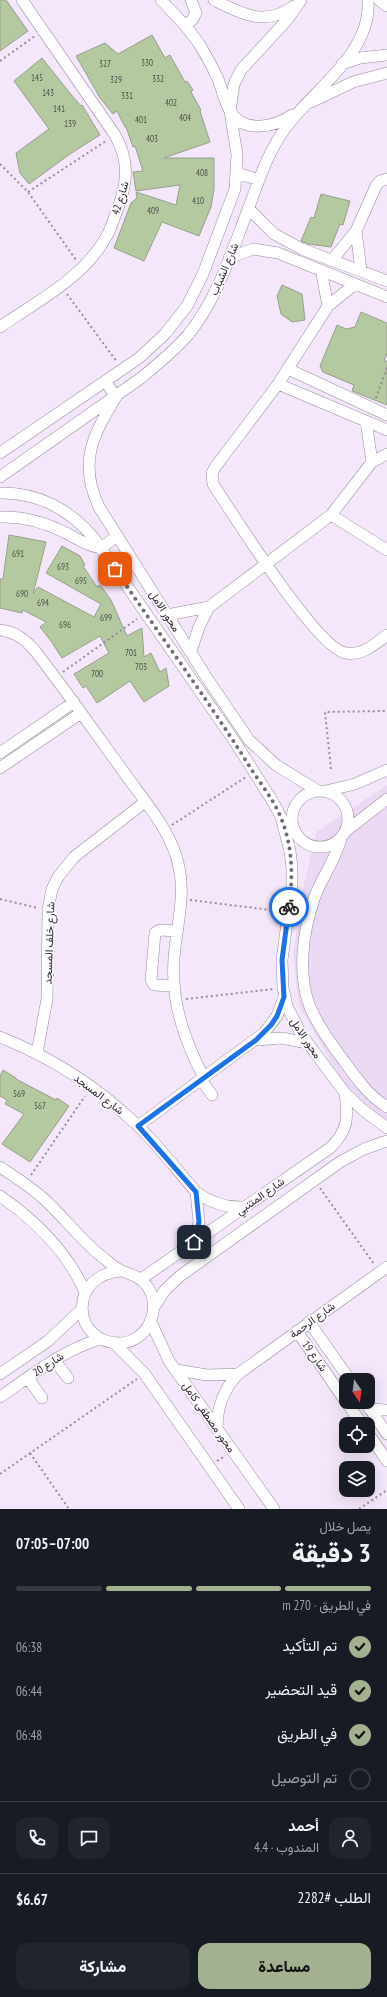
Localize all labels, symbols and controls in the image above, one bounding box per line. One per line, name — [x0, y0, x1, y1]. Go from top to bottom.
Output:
house number: 330 — [141, 57, 153, 68]
house number: 327 — [99, 58, 111, 69]
house number: 145 — [31, 72, 43, 83]
house number: 332 — [152, 73, 164, 84]
house number: 329 — [110, 74, 122, 85]
house number: 143 — [42, 87, 54, 98]
house number: 331 — [121, 90, 133, 101]
house number: 402 — [165, 97, 177, 108]
house number: 141 — [53, 103, 65, 114]
house number: 404 — [179, 112, 191, 123]
house number: 401 — [135, 114, 147, 125]
house number: 139 — [64, 118, 76, 129]
house number: 403 — [146, 133, 158, 144]
house number: 408 — [196, 167, 208, 178]
street label: شارع 42 — [108, 179, 133, 217]
house number: 410 — [192, 195, 204, 206]
house number: 409 — [147, 205, 159, 216]
street label: شارع الشباب — [207, 240, 242, 298]
house number: 691 — [12, 548, 24, 559]
pin — [98, 552, 132, 586]
icon: bag — [104, 558, 126, 580]
house number: 693 — [57, 561, 69, 572]
house number: 695 — [75, 575, 87, 586]
house number: 690 — [16, 588, 28, 599]
street label: محور الامل — [146, 588, 184, 634]
house number: 694 — [37, 597, 49, 608]
house number: 699 — [100, 612, 112, 623]
house number: 696 — [59, 619, 71, 630]
house number: 701 — [125, 647, 137, 658]
house number: 703 — [135, 661, 147, 672]
house number: 700 — [91, 668, 103, 679]
courier — [269, 887, 309, 927]
icon: bike — [278, 896, 300, 918]
street label: شارع خلف المسجد — [41, 901, 58, 985]
street label: محور الامل — [287, 1015, 325, 1061]
street label: شارع المسجد — [71, 1071, 127, 1118]
house number: 569 — [13, 1088, 25, 1099]
house number: 567 — [34, 1100, 46, 1111]
street label: شارع المتنبي — [233, 1174, 289, 1220]
pin — [177, 1225, 211, 1259]
icon: home — [183, 1231, 205, 1253]
street label: شارع الرحمة — [286, 1299, 338, 1342]
street label: شارع 19 — [299, 1338, 331, 1375]
street label: شارع 20 — [30, 1349, 67, 1380]
north arrow — [339, 1373, 375, 1409]
map controls — [339, 1373, 375, 1497]
street label: محور مصطفى كامل — [179, 1379, 239, 1455]
button: locate — [339, 1417, 375, 1453]
button: layers — [339, 1461, 375, 1497]
text: يصل خلال — [319, 1518, 371, 1535]
text: 07:00–07:05 — [16, 1534, 89, 1553]
text: 3 دقيقة — [292, 1536, 371, 1569]
text: في الطريق · 270 m — [282, 1597, 371, 1614]
text: تم التأكيد — [282, 1636, 337, 1655]
icon: check — [349, 1636, 371, 1658]
text: 06:38 — [16, 1639, 42, 1656]
text: قيد التحضير — [265, 1680, 337, 1699]
icon: check — [349, 1680, 371, 1702]
text: 06:44 — [16, 1683, 42, 1700]
text: في الطريق — [277, 1724, 337, 1743]
icon: check — [349, 1724, 371, 1746]
text: 06:48 — [16, 1727, 42, 1744]
text: تم التوصيل — [271, 1768, 337, 1787]
text: أحمد — [288, 1816, 319, 1835]
button: phone — [16, 1817, 58, 1859]
button: chat — [68, 1817, 110, 1859]
button: person — [329, 1817, 371, 1859]
text: المندوب · 4.4 — [254, 1839, 319, 1856]
text: الطلب #2282 — [297, 1888, 371, 1907]
text: $6.67 — [16, 1890, 48, 1909]
button: مشاركة — [16, 1943, 190, 1989]
button: مساعدة — [198, 1943, 371, 1989]

